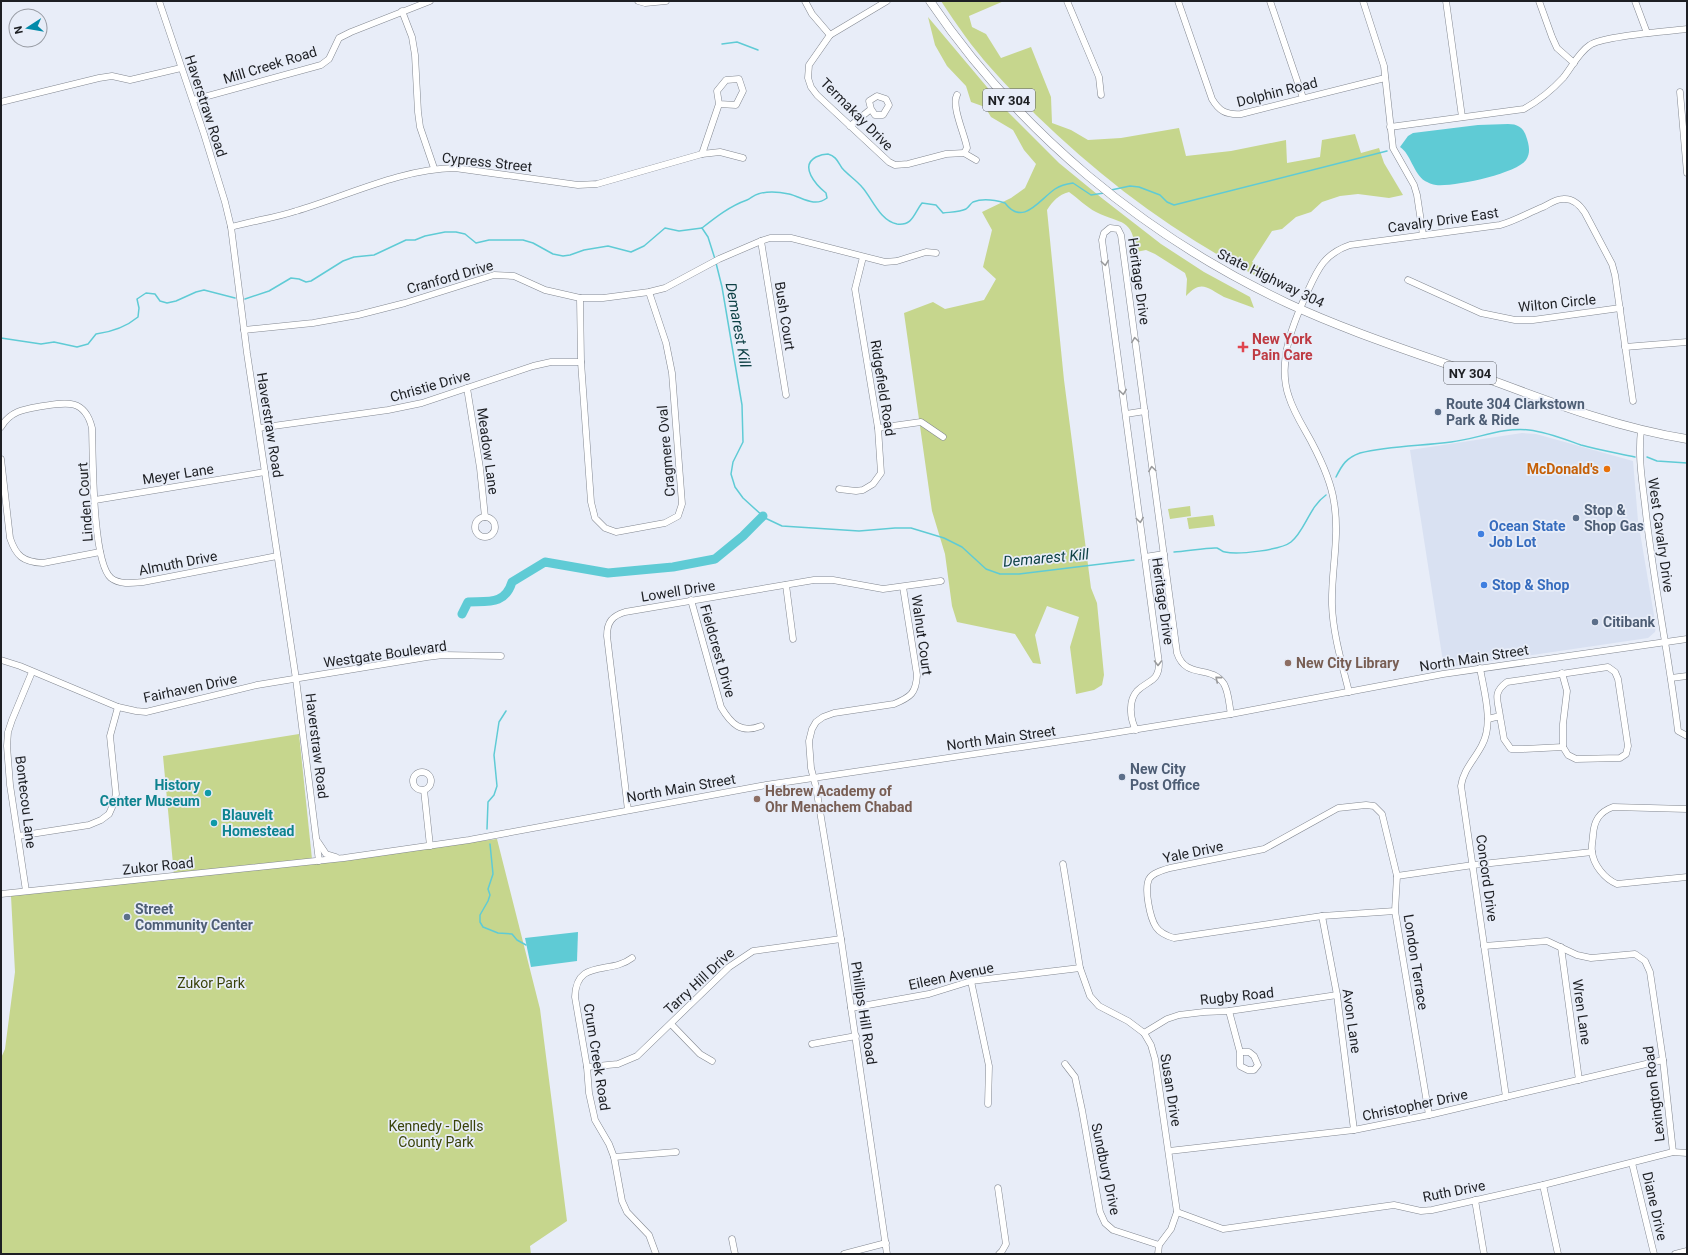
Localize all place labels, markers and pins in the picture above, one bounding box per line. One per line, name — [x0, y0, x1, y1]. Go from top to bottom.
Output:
place label: New York Pain Care — [1252, 331, 1313, 363]
marker: New York Pain Care — [1237, 341, 1249, 353]
place label: Route 304 Clarkstown Park & Ride — [1446, 396, 1585, 428]
marker: Route 304 Clarkstown Park & Ride — [1433, 407, 1443, 417]
place label: McDonald's — [1527, 461, 1599, 477]
marker: McDonald's — [1602, 464, 1612, 474]
place label: Stop & Shop Gas — [1584, 502, 1644, 534]
marker: Stop & Shop Gas — [1571, 513, 1581, 523]
place label: Ocean State Job Lot — [1489, 518, 1566, 550]
marker: Ocean State Job Lot — [1476, 529, 1486, 539]
place label: Stop & Shop — [1492, 577, 1569, 593]
marker: Stop & Shop — [1479, 580, 1489, 590]
place label: Citibank — [1603, 614, 1656, 630]
marker: Citibank — [1590, 617, 1600, 627]
place label: New City Library — [1296, 655, 1400, 671]
marker: New City Library — [1283, 658, 1293, 668]
place label: New City Post Office — [1130, 761, 1200, 793]
marker: New City Post Office — [1117, 772, 1127, 782]
place label: History Center Museum — [100, 777, 201, 809]
place label: Hebrew Academy of Ohr Menachem Chabad — [765, 783, 912, 815]
marker: History Center Museum — [203, 788, 213, 798]
marker: Hebrew Academy of Ohr Menachem Chabad — [752, 794, 762, 804]
place label: Blauvelt Homestead — [222, 807, 294, 839]
marker: Blauvelt Homestead — [209, 818, 219, 828]
place label: Street Community Center — [135, 901, 253, 933]
marker: Street Community Center — [122, 912, 132, 922]

